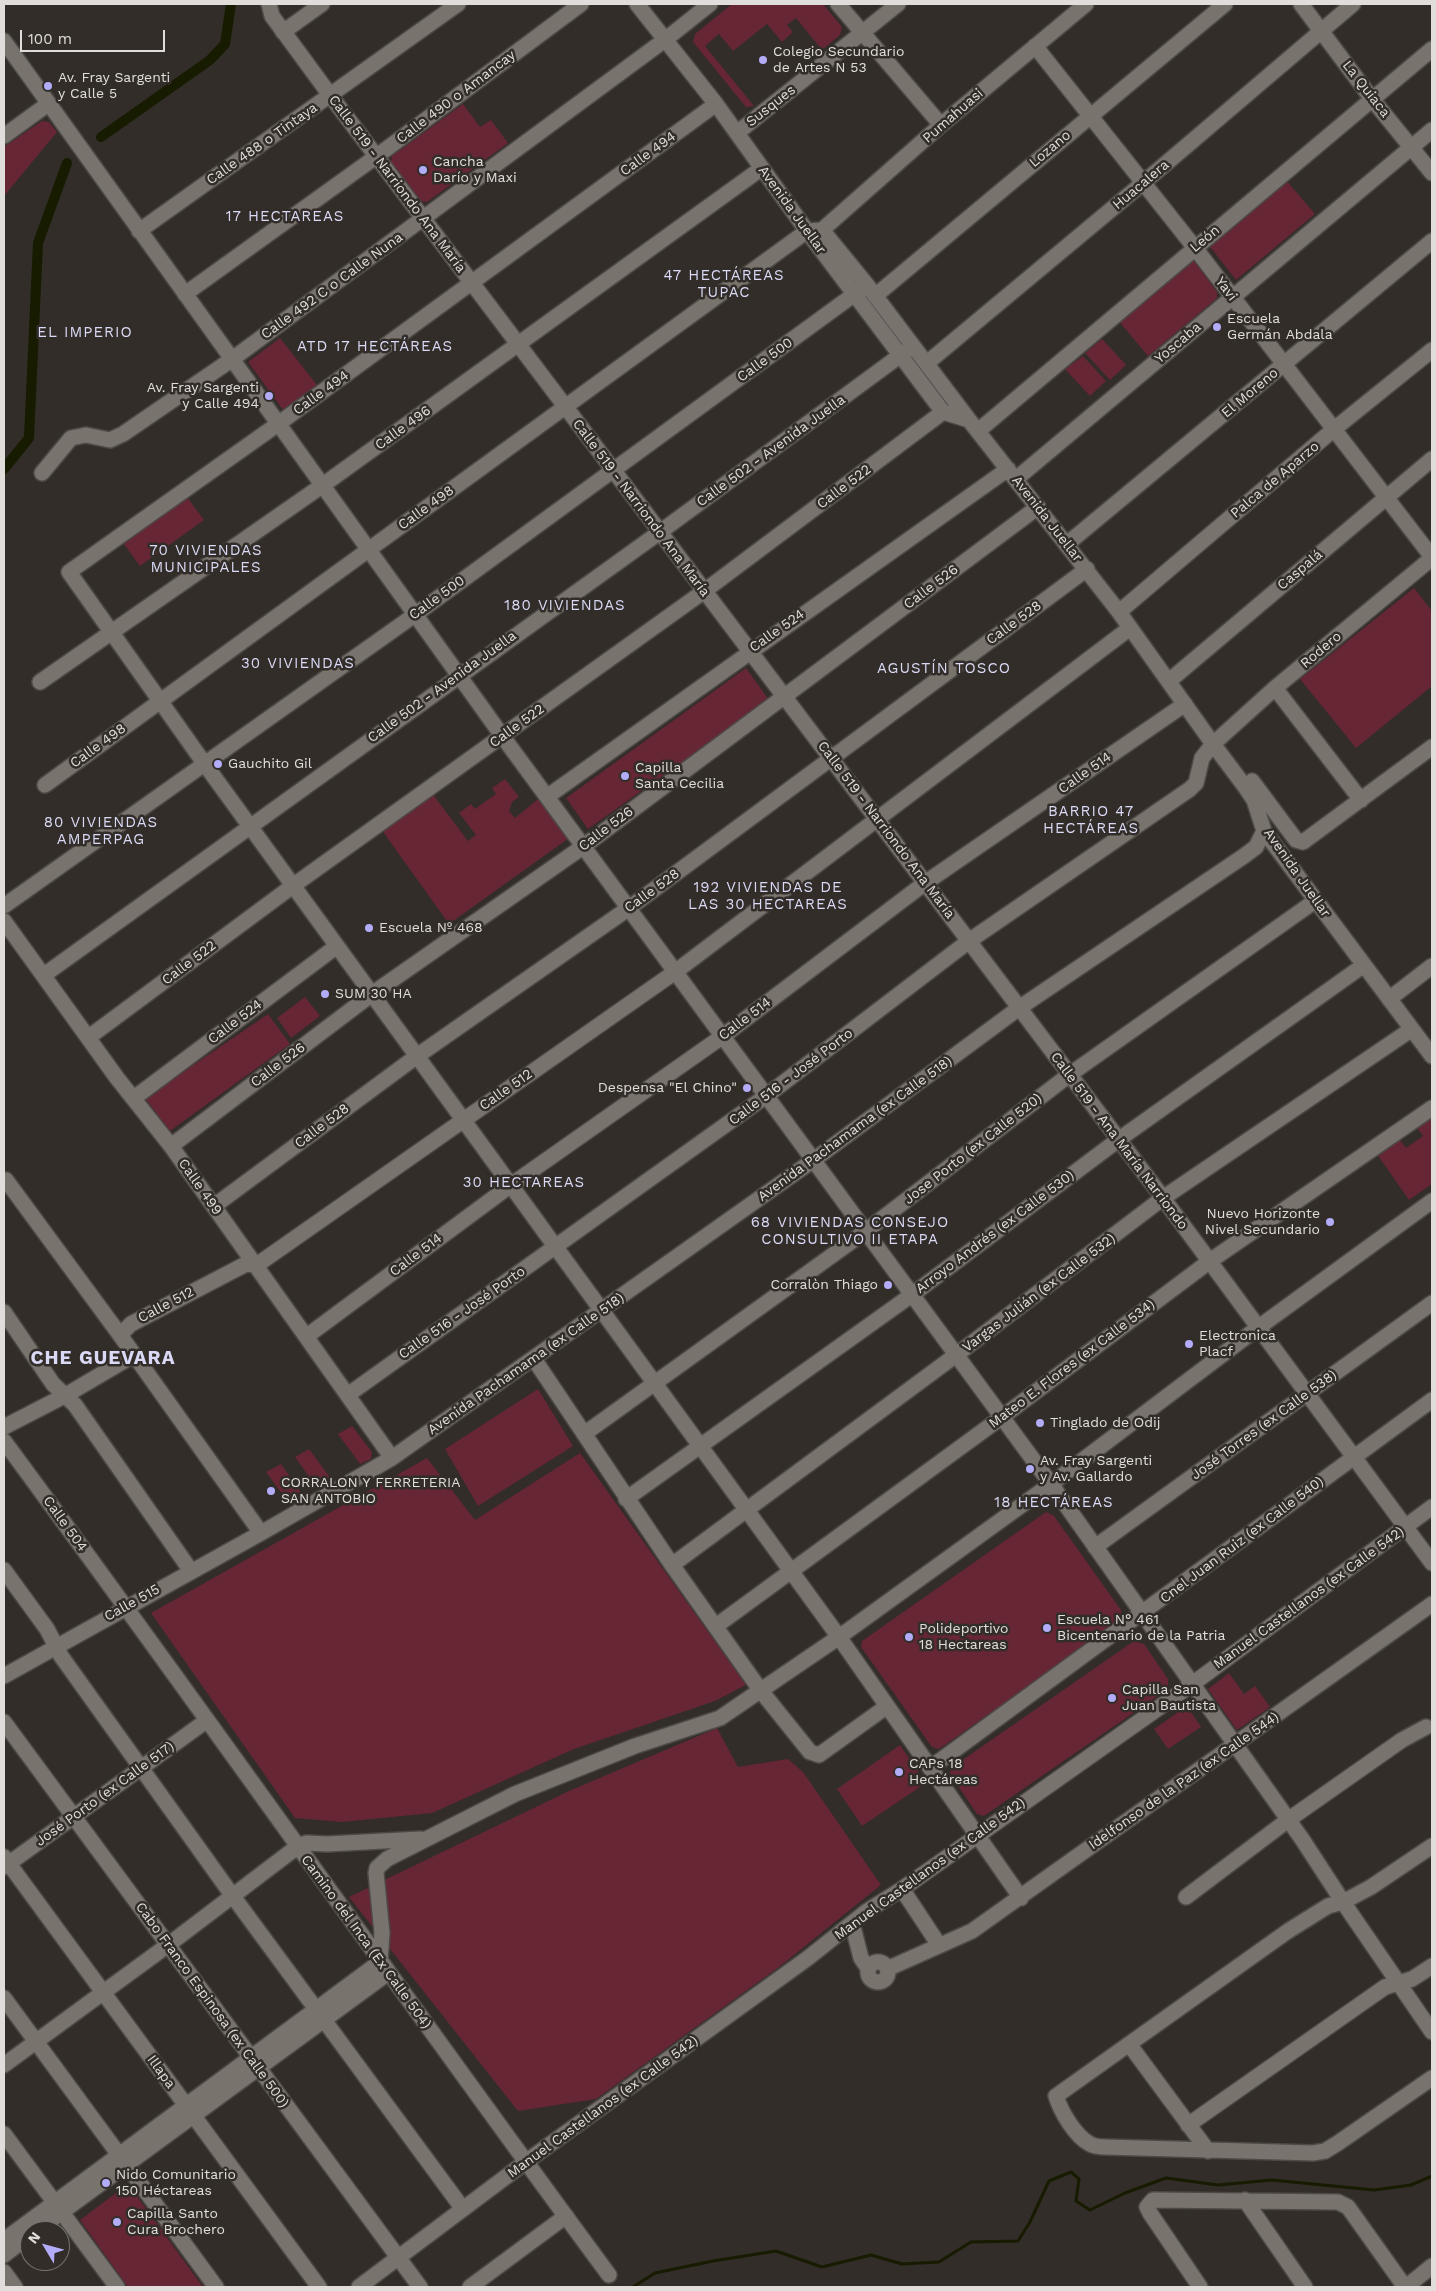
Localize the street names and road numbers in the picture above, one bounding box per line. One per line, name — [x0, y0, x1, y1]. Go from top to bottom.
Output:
street label: Calle 490 o Amancay — [393, 47, 519, 147]
street label: La Quiaca — [1339, 57, 1393, 121]
street label: Susques — [743, 82, 799, 130]
street label: Pumahuasi — [919, 85, 987, 147]
street label: Calle 519 - Narriondo Ana María — [325, 92, 469, 276]
street label: Calle 488 o Tintaya — [203, 99, 321, 189]
street label: Lozano — [1026, 127, 1074, 171]
street label: Calle 494 — [617, 128, 679, 180]
street label: Huacalera — [1109, 157, 1173, 213]
street label: Avenida Juellar — [754, 163, 830, 257]
street label: León — [1187, 222, 1223, 256]
street label: Calle 492 C o Calle Nuna — [258, 229, 406, 343]
street label: Yavi — [1212, 274, 1240, 304]
street label: Yoscaba — [1151, 319, 1205, 367]
street label: Calle 500 — [734, 334, 796, 386]
street label: El Moreno — [1218, 364, 1282, 422]
street label: Calle 494 — [290, 367, 352, 419]
street label: Calle 502 - Avenida Juella — [693, 391, 849, 511]
street label: Calle 496 — [372, 402, 434, 454]
street label: Calle 519 - Narriondo Ana María — [569, 416, 713, 600]
street label: Palca de Aparzo — [1227, 438, 1323, 522]
street label: Calle 522 — [814, 461, 874, 513]
street label: Avenida Juellar — [1008, 473, 1086, 565]
street label: Calle 498 — [395, 482, 457, 534]
street label: Caspalá — [1274, 546, 1326, 594]
street label: Calle 526 — [900, 561, 962, 613]
street label: Calle 500 — [406, 572, 468, 624]
street label: Calle 528 — [983, 597, 1045, 649]
street label: Calle 524 — [746, 606, 808, 656]
street label: Calle 502 - Avenida Juella — [364, 627, 520, 747]
street label: Rodero — [1297, 628, 1345, 672]
street label: Calle 522 — [486, 701, 548, 751]
street label: Calle 498 — [67, 720, 129, 772]
street label: Calle 519 - Narriondo Ana María — [814, 738, 958, 922]
street label: Calle 514 — [1055, 749, 1115, 797]
street label: Calle 526 — [575, 803, 637, 855]
street label: Avenida Juellar — [1260, 825, 1334, 921]
street label: Calle 528 — [621, 865, 683, 917]
street label: Calle 522 — [159, 937, 219, 989]
street label: Calle 514 — [716, 994, 774, 1044]
street label: Calle 524 — [205, 996, 265, 1048]
street label: Calle 516 - José Porto — [726, 1025, 856, 1129]
street label: Calle 526 — [247, 1039, 309, 1091]
street label: Calle 519 - Ana María Narriondo — [1047, 1049, 1191, 1233]
street label: Avenida Pachamama (ex Calle 518) — [755, 1053, 955, 1205]
street label: Calle 512 — [476, 1066, 536, 1114]
street label: Jose Porto (ex Calle 520) — [901, 1090, 1045, 1208]
street label: Calle 528 — [291, 1100, 353, 1152]
street label: Calle 499 — [175, 1156, 225, 1218]
street label: Arroyo Andrés (ex Calle 530) — [912, 1167, 1078, 1297]
street label: Calle 514 — [387, 1230, 445, 1280]
street label: Vargas Julián (ex Calle 532) — [959, 1230, 1119, 1356]
street label: Calle 516 - José Porto — [396, 1263, 528, 1363]
street label: Calle 512 — [135, 1283, 197, 1327]
street label: Avenida Pachamama (ex Calle 518) — [424, 1289, 628, 1439]
street label: Mateo E. Flores (ex Calle 534) — [986, 1296, 1158, 1432]
street label: José Torres (ex Calle 538) — [1188, 1367, 1340, 1483]
street label: Cnel Juan Ruiz (ex Calle 540) — [1157, 1473, 1327, 1607]
street label: Calle 504 — [39, 1493, 91, 1555]
street label: Manuel Castellanos (ex Calle 542) — [1210, 1523, 1408, 1673]
street label: Calle 515 — [101, 1581, 163, 1625]
street label: Idelfonso de la Paz (ex Calle 544) — [1086, 1709, 1282, 1853]
street label: José Porto (ex Calle 517) — [32, 1738, 178, 1850]
street label: Manuel Castellanos (ex Calle 542) — [831, 1794, 1029, 1944]
street label: Camino del Inca (Ex Calle 504) — [297, 1852, 435, 2032]
street label: Cabo Franco Espinosa (ex Calle 500) — [132, 1899, 292, 2111]
street label: Manuel Castellanos (ex Calle 542) — [504, 2032, 702, 2182]
street label: Illapa — [143, 2052, 179, 2092]

